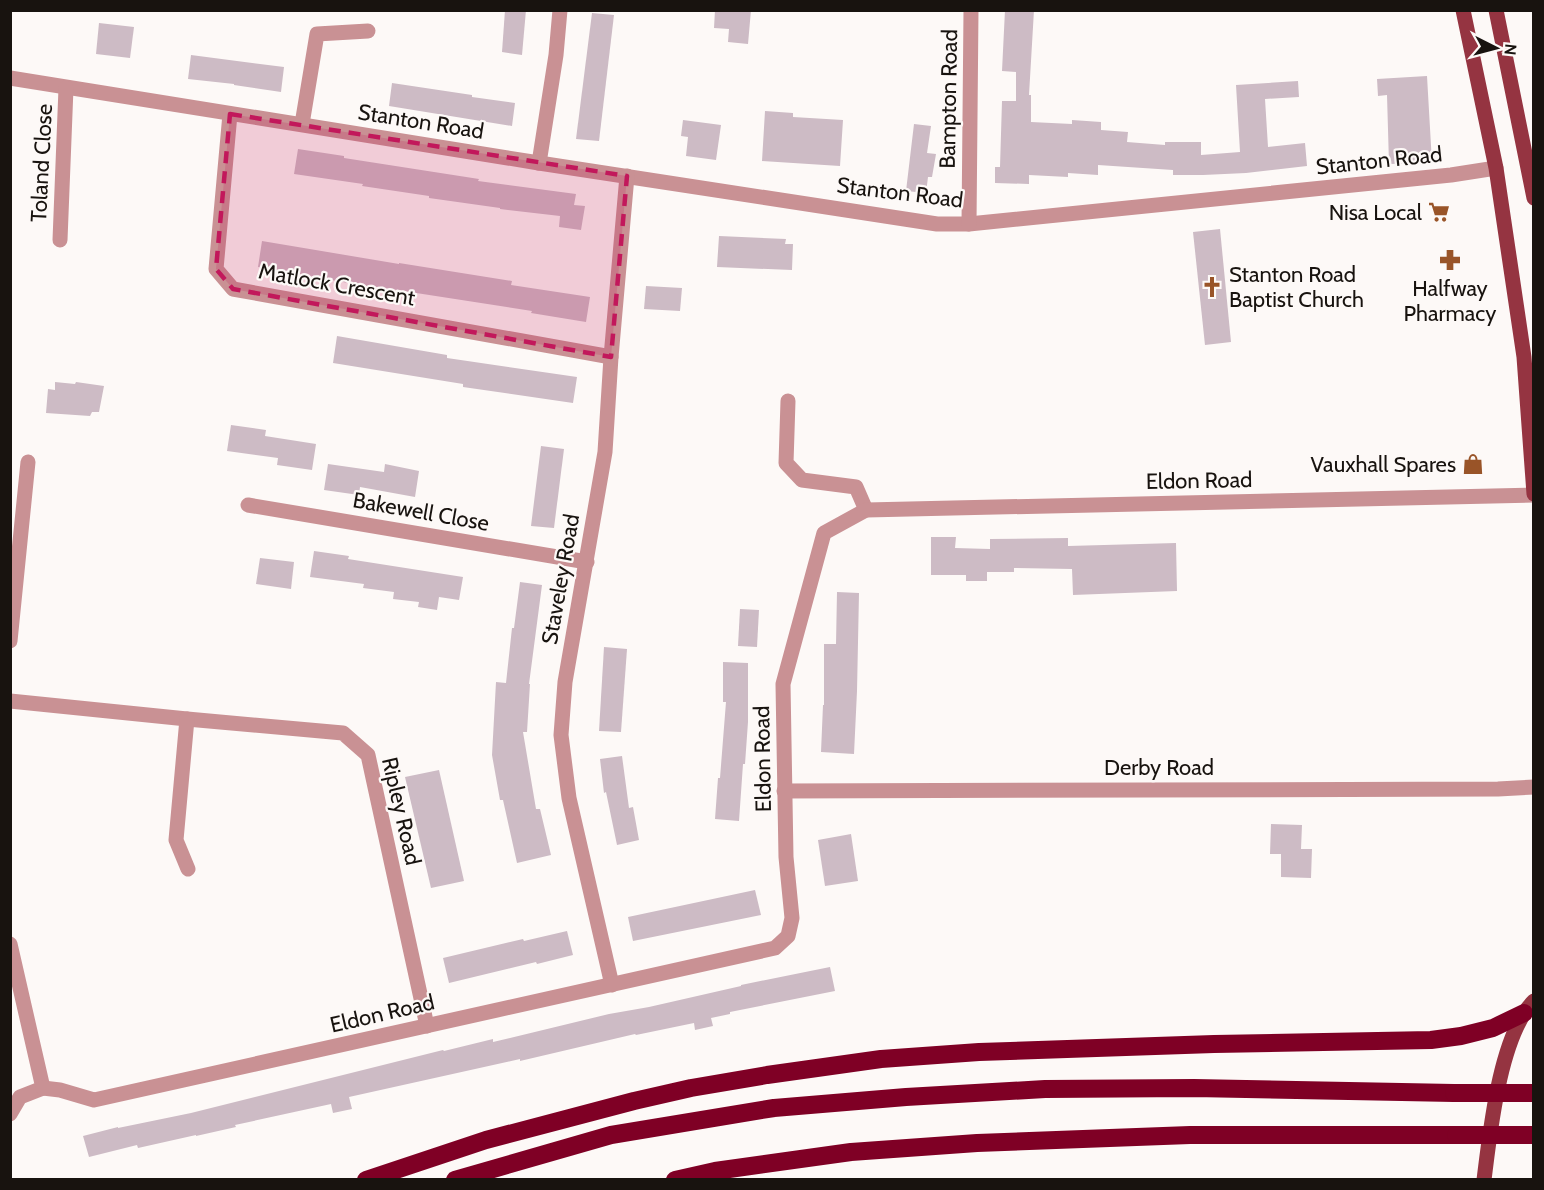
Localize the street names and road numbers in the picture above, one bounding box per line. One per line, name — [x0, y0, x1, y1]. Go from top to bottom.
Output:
street label: Bampton Road — [934, 29, 963, 169]
street label: Stanton Road — [356, 98, 486, 145]
street label: Toland Close — [25, 103, 58, 223]
street label: Stanton Road — [1314, 140, 1444, 181]
street label: Stanton Road — [835, 171, 965, 214]
street label: Matlock Crescent — [257, 257, 418, 312]
street label: Eldon Road — [1146, 466, 1253, 495]
street label: Bakewell Close — [351, 486, 491, 537]
street label: Staveley Road — [536, 512, 585, 646]
street label: Eldon Road — [748, 705, 777, 812]
street label: Ripley Road — [376, 754, 427, 868]
street label: Derby Road — [1104, 754, 1214, 781]
street label: Eldon Road — [327, 988, 437, 1039]

